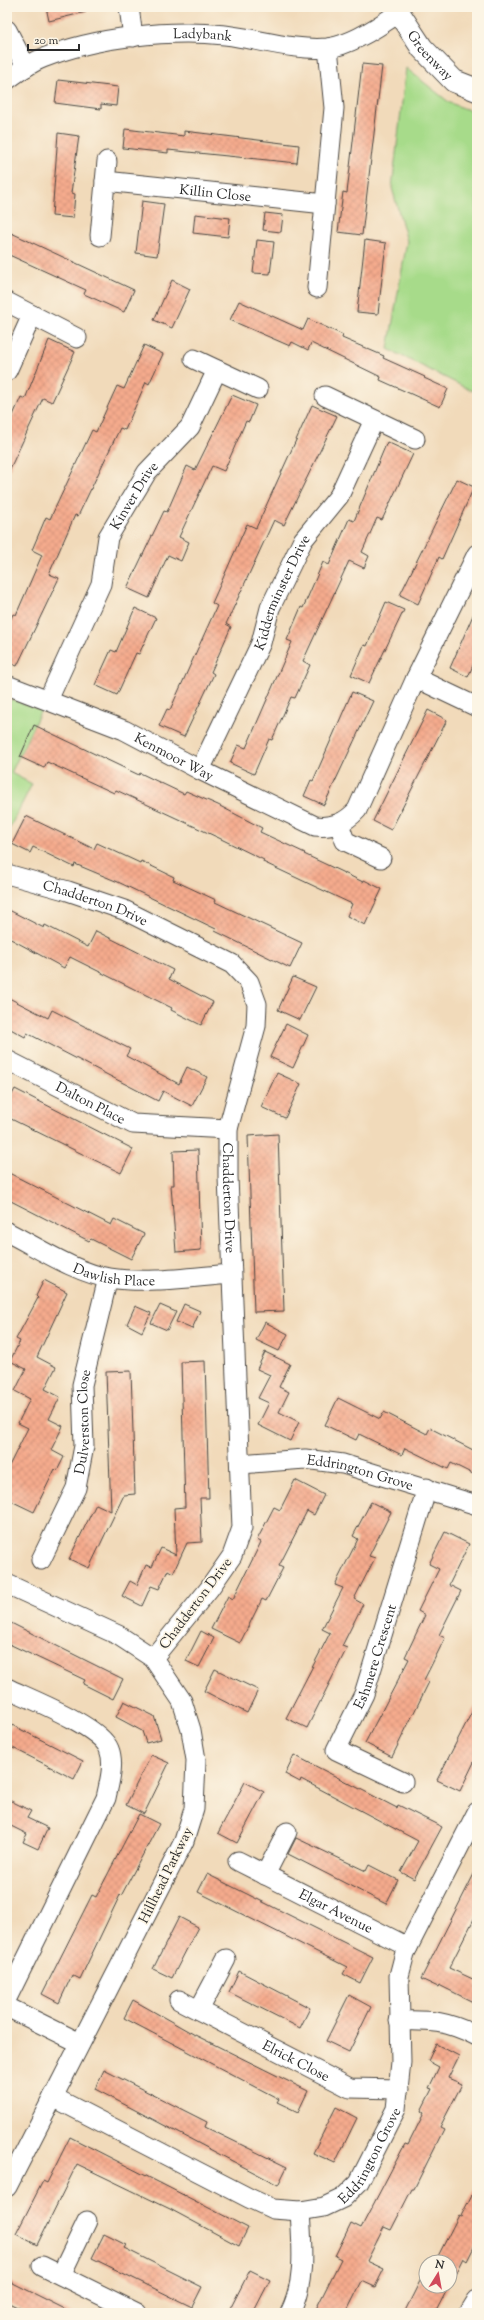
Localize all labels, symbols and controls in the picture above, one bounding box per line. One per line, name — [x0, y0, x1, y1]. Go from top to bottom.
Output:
street label: Ladybank — [173, 25, 234, 48]
scale bar — [28, 26, 79, 52]
street label: Greenway — [401, 27, 457, 86]
text: 20 m — [34, 32, 59, 50]
street label: Killin Close — [178, 181, 252, 208]
street label: Kinver Drive — [106, 458, 164, 534]
street label: Kidderminster Drive — [251, 531, 316, 654]
street label: Kenmoor Way — [130, 729, 216, 787]
street label: Chadderton Drive — [40, 876, 151, 932]
street label: Dalton Place — [51, 1078, 128, 1130]
street label: Chadderton Drive — [216, 1143, 239, 1254]
street label: Dawlish Place — [69, 1260, 155, 1292]
street label: Dulverston Close — [71, 1368, 97, 1476]
street label: Eddrington Grove — [306, 1451, 415, 1497]
street label: Chadderton Drive — [155, 1554, 238, 1654]
street label: Eshmere Crescent — [350, 1602, 403, 1713]
street label: Hillhead Parkway — [135, 1824, 199, 1927]
street label: Elgar Avenue — [295, 1885, 376, 1940]
street label: Elrick Close — [258, 2037, 333, 2088]
street label: Eddrington Grove — [334, 2105, 407, 2209]
north arrow — [418, 2254, 458, 2294]
text: N — [433, 2256, 446, 2274]

